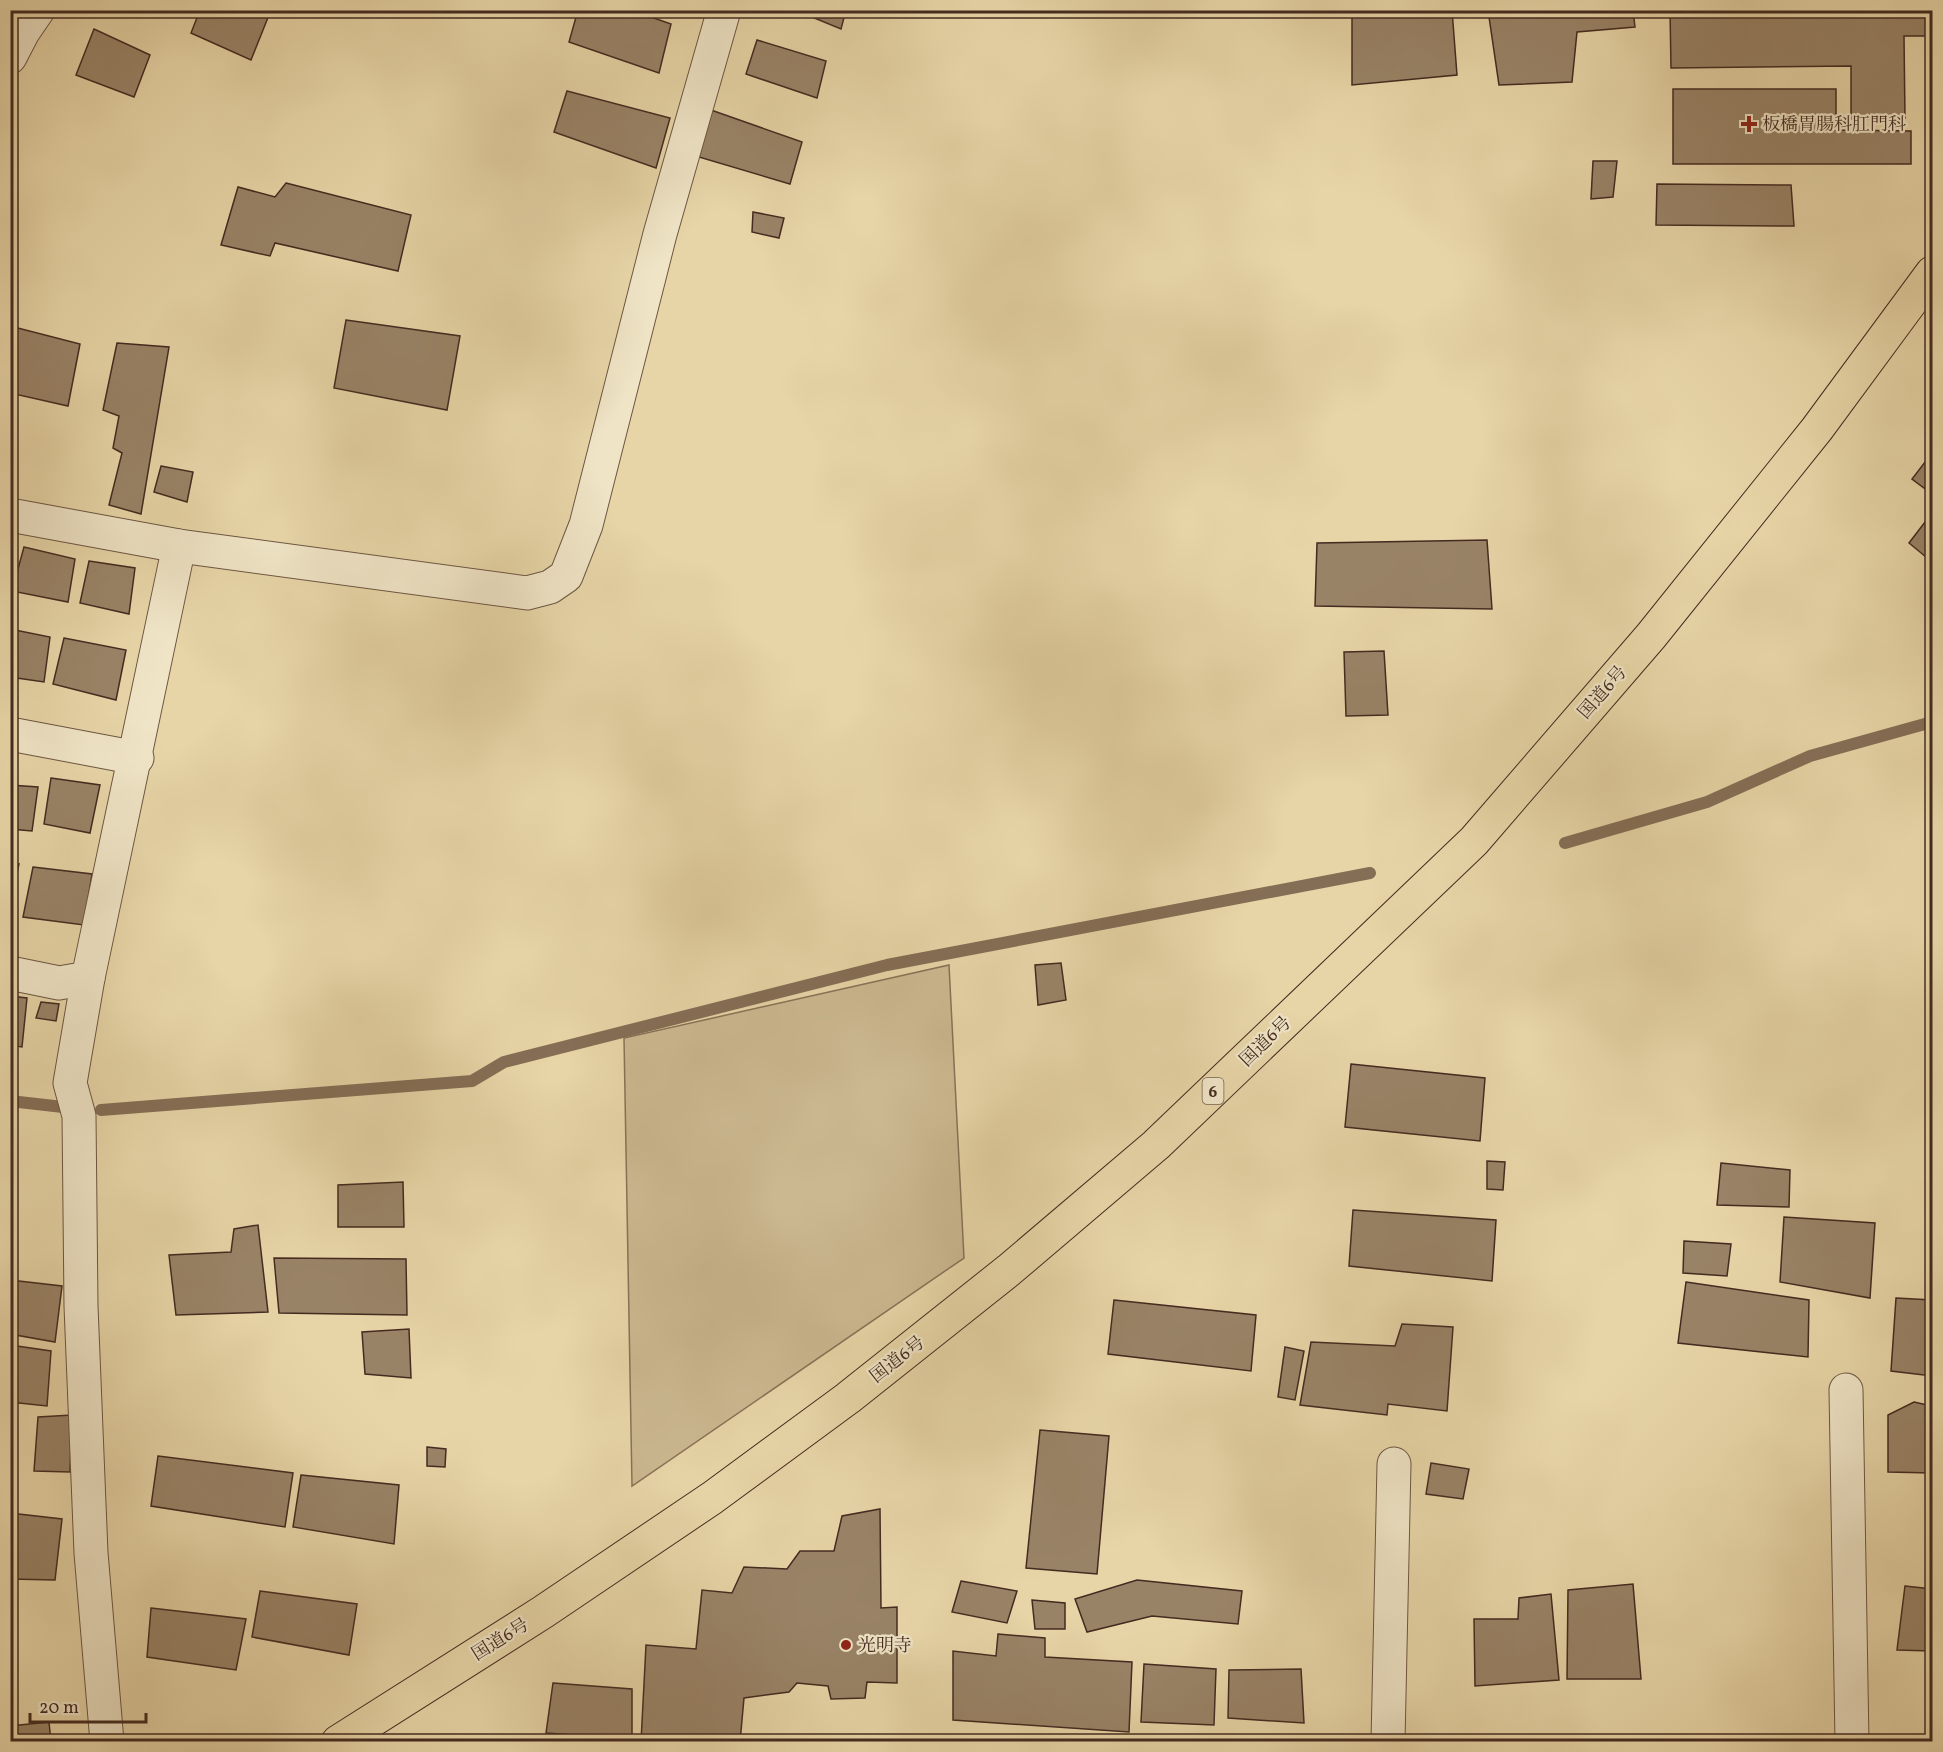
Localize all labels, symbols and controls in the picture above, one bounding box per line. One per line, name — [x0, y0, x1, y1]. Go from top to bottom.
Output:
place label: 板橋胃腸科肛門科 — [1762, 113, 1906, 138]
marker: 板橋胃腸科肛門科 — [1740, 115, 1758, 133]
street label: 国道6号 — [1573, 661, 1633, 725]
street label: 国道6号 — [1235, 1011, 1297, 1073]
road number: 6 — [1202, 1078, 1224, 1104]
street label: 国道6号 — [865, 1331, 930, 1389]
street label: 国道6号 — [467, 1613, 534, 1668]
place label: 光明寺 — [858, 1634, 912, 1659]
marker: 光明寺 — [839, 1638, 853, 1652]
scale bar — [30, 1686, 146, 1724]
text: 20 m — [39, 1696, 79, 1721]

